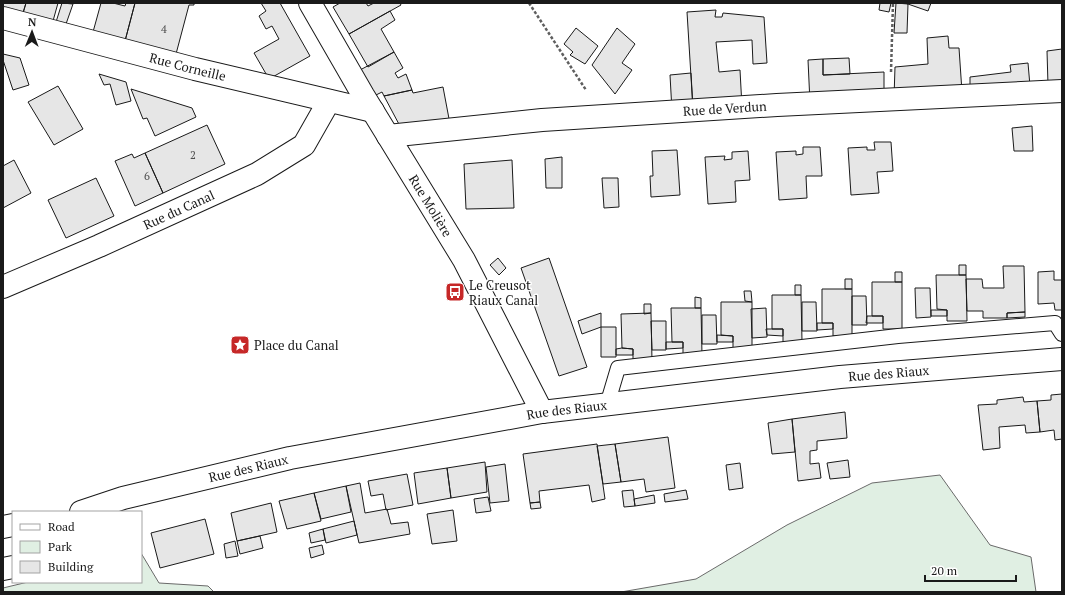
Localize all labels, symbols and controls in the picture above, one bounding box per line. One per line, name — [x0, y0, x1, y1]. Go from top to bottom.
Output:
north arrow — [12, 12, 52, 52]
text: N — [28, 15, 37, 29]
house number: 4 — [161, 22, 167, 36]
street label: Rue Corneille — [147, 48, 228, 85]
street label: Rue de Verdun — [682, 97, 767, 120]
house number: 2 — [190, 148, 196, 162]
house number: 6 — [144, 169, 150, 183]
street label: Rue Molière — [405, 171, 457, 240]
street label: Rue du Canal — [140, 186, 217, 234]
place label: Le Creusot Riaux Canal — [469, 276, 538, 309]
bus stop icon: Le Creusot Riaux Canal — [444, 281, 466, 303]
place icon: Place du Canal — [229, 334, 251, 356]
place label: Place du Canal — [254, 336, 339, 354]
street label: Rue des Riaux — [848, 361, 930, 385]
street label: Rue des Riaux — [525, 395, 608, 424]
street label: Rue des Riaux — [207, 450, 290, 486]
legend — [12, 511, 142, 583]
text: Road — [48, 519, 75, 534]
text: Park — [48, 539, 73, 554]
scale bar — [925, 557, 1016, 583]
text: Building — [48, 559, 94, 574]
text: 20 m — [931, 563, 958, 578]

